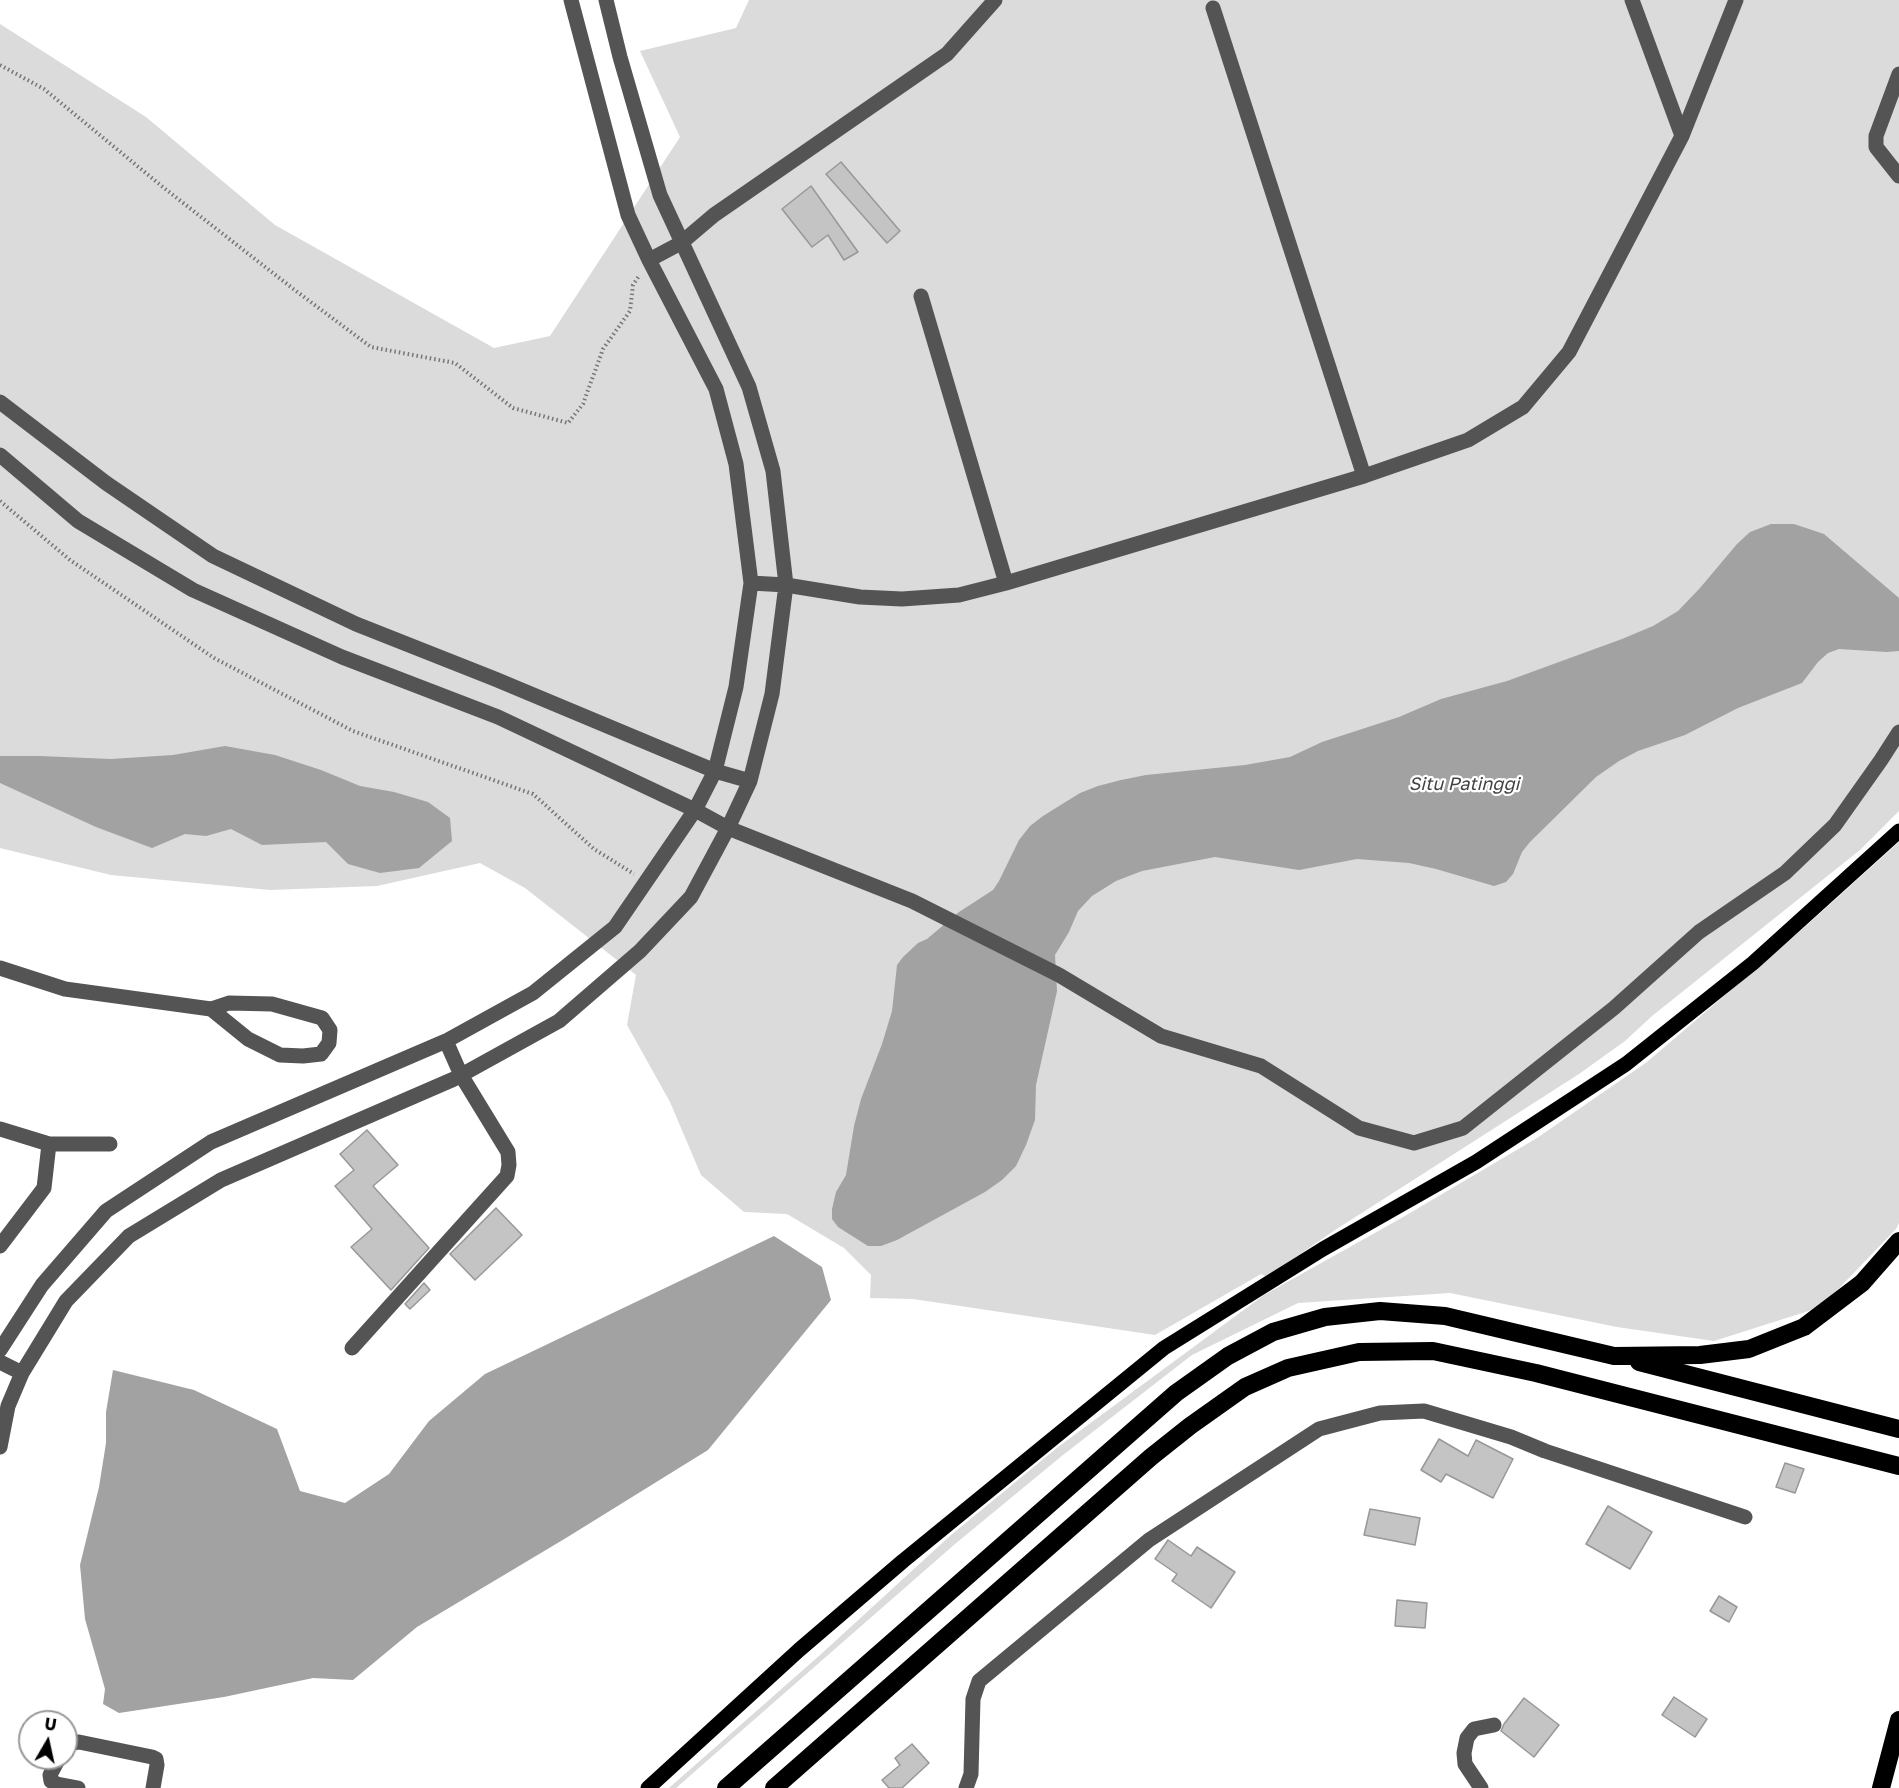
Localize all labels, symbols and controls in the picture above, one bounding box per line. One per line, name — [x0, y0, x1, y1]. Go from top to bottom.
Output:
water label: Situ Patinggi — [1409, 773, 1519, 795]
north arrow — [18, 1710, 78, 1770]
text: U — [43, 1713, 58, 1735]

